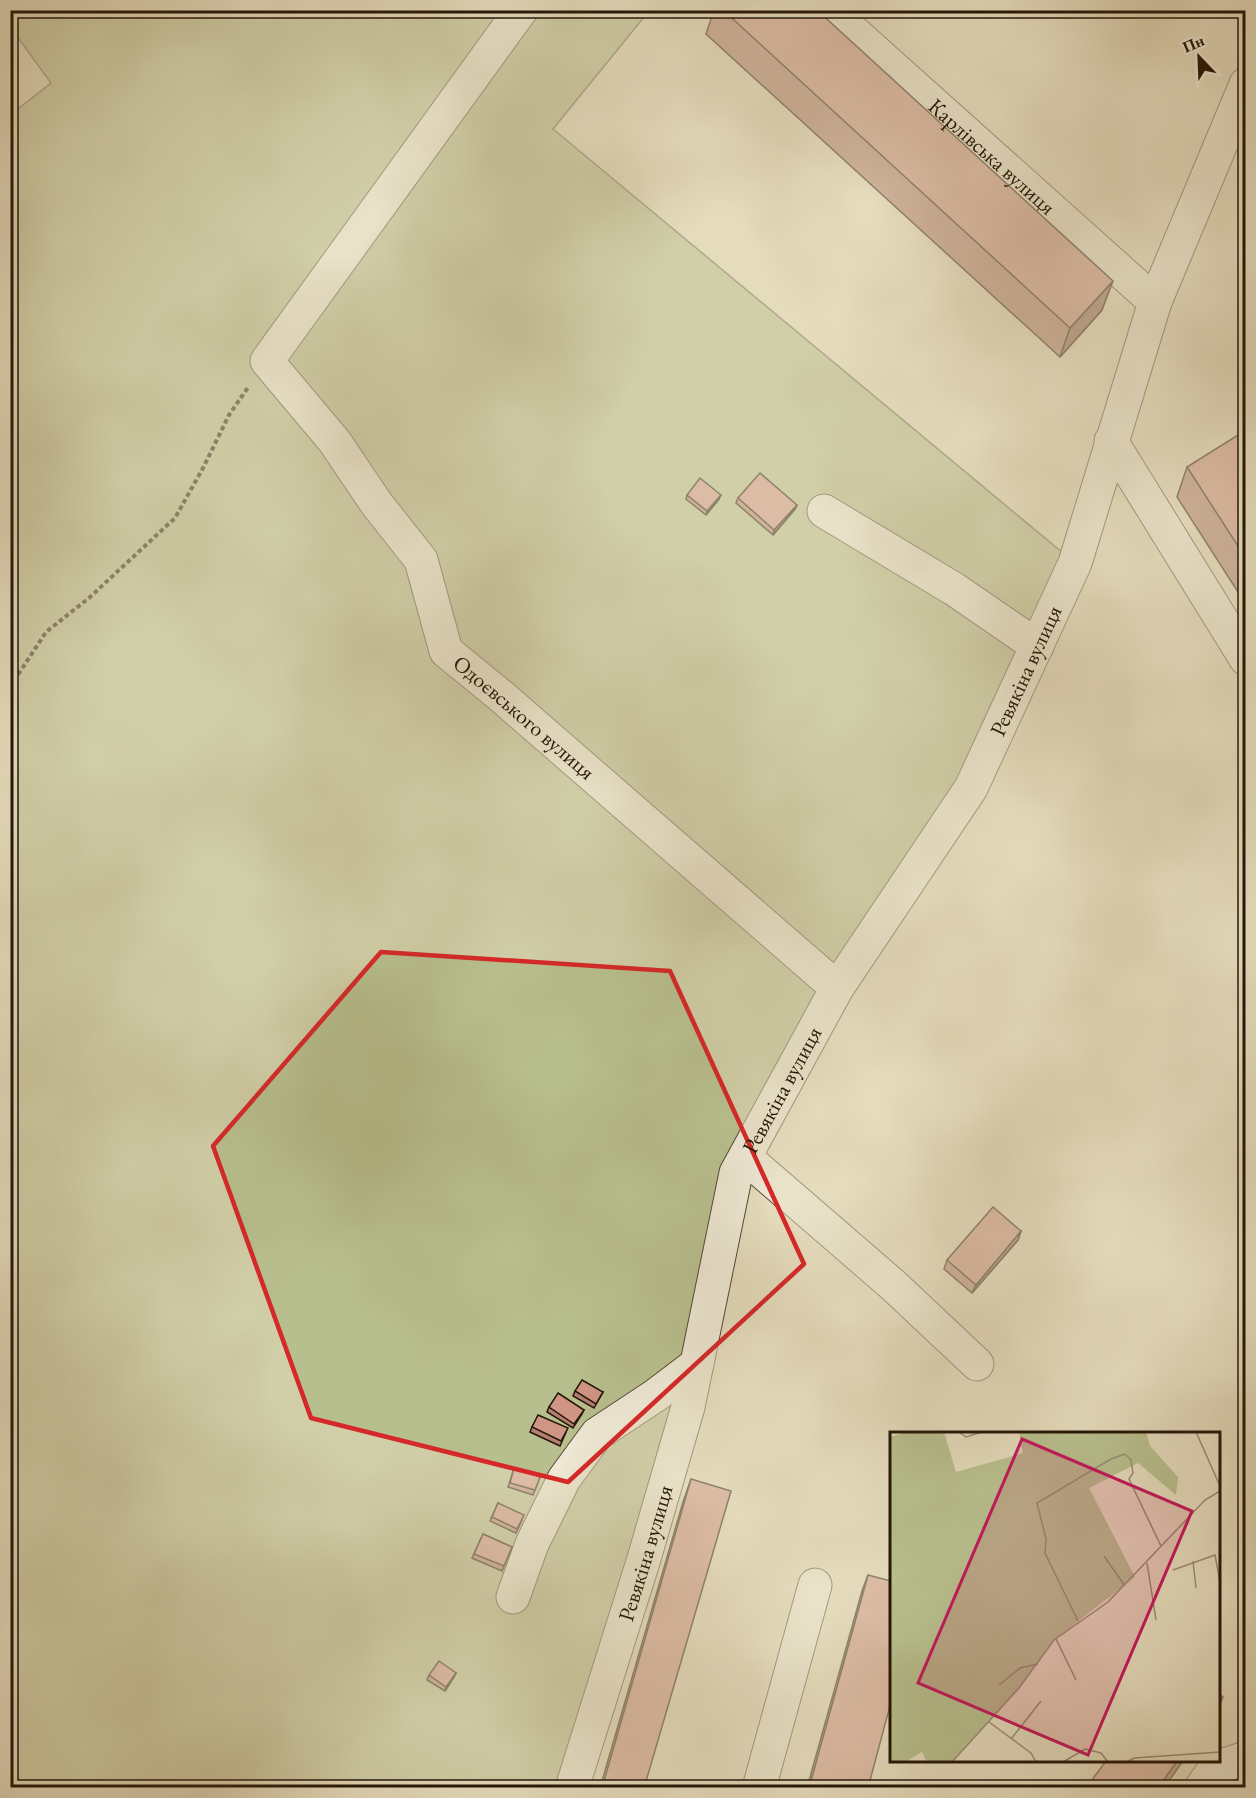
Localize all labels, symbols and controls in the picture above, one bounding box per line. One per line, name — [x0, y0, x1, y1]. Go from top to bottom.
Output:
north arrow — [1169, 27, 1229, 87]
text: Пн — [1179, 30, 1208, 58]
street label: Карлівська вулиця — [922, 91, 1062, 221]
street label: Ревякіна вулиця — [983, 601, 1068, 741]
street label: Одоєвського вулиця — [447, 648, 602, 786]
street label: Ревякіна вулиця — [735, 1021, 828, 1158]
inset map — [890, 1432, 1220, 1762]
street label: Ревякіна вулиця — [611, 1481, 679, 1625]

